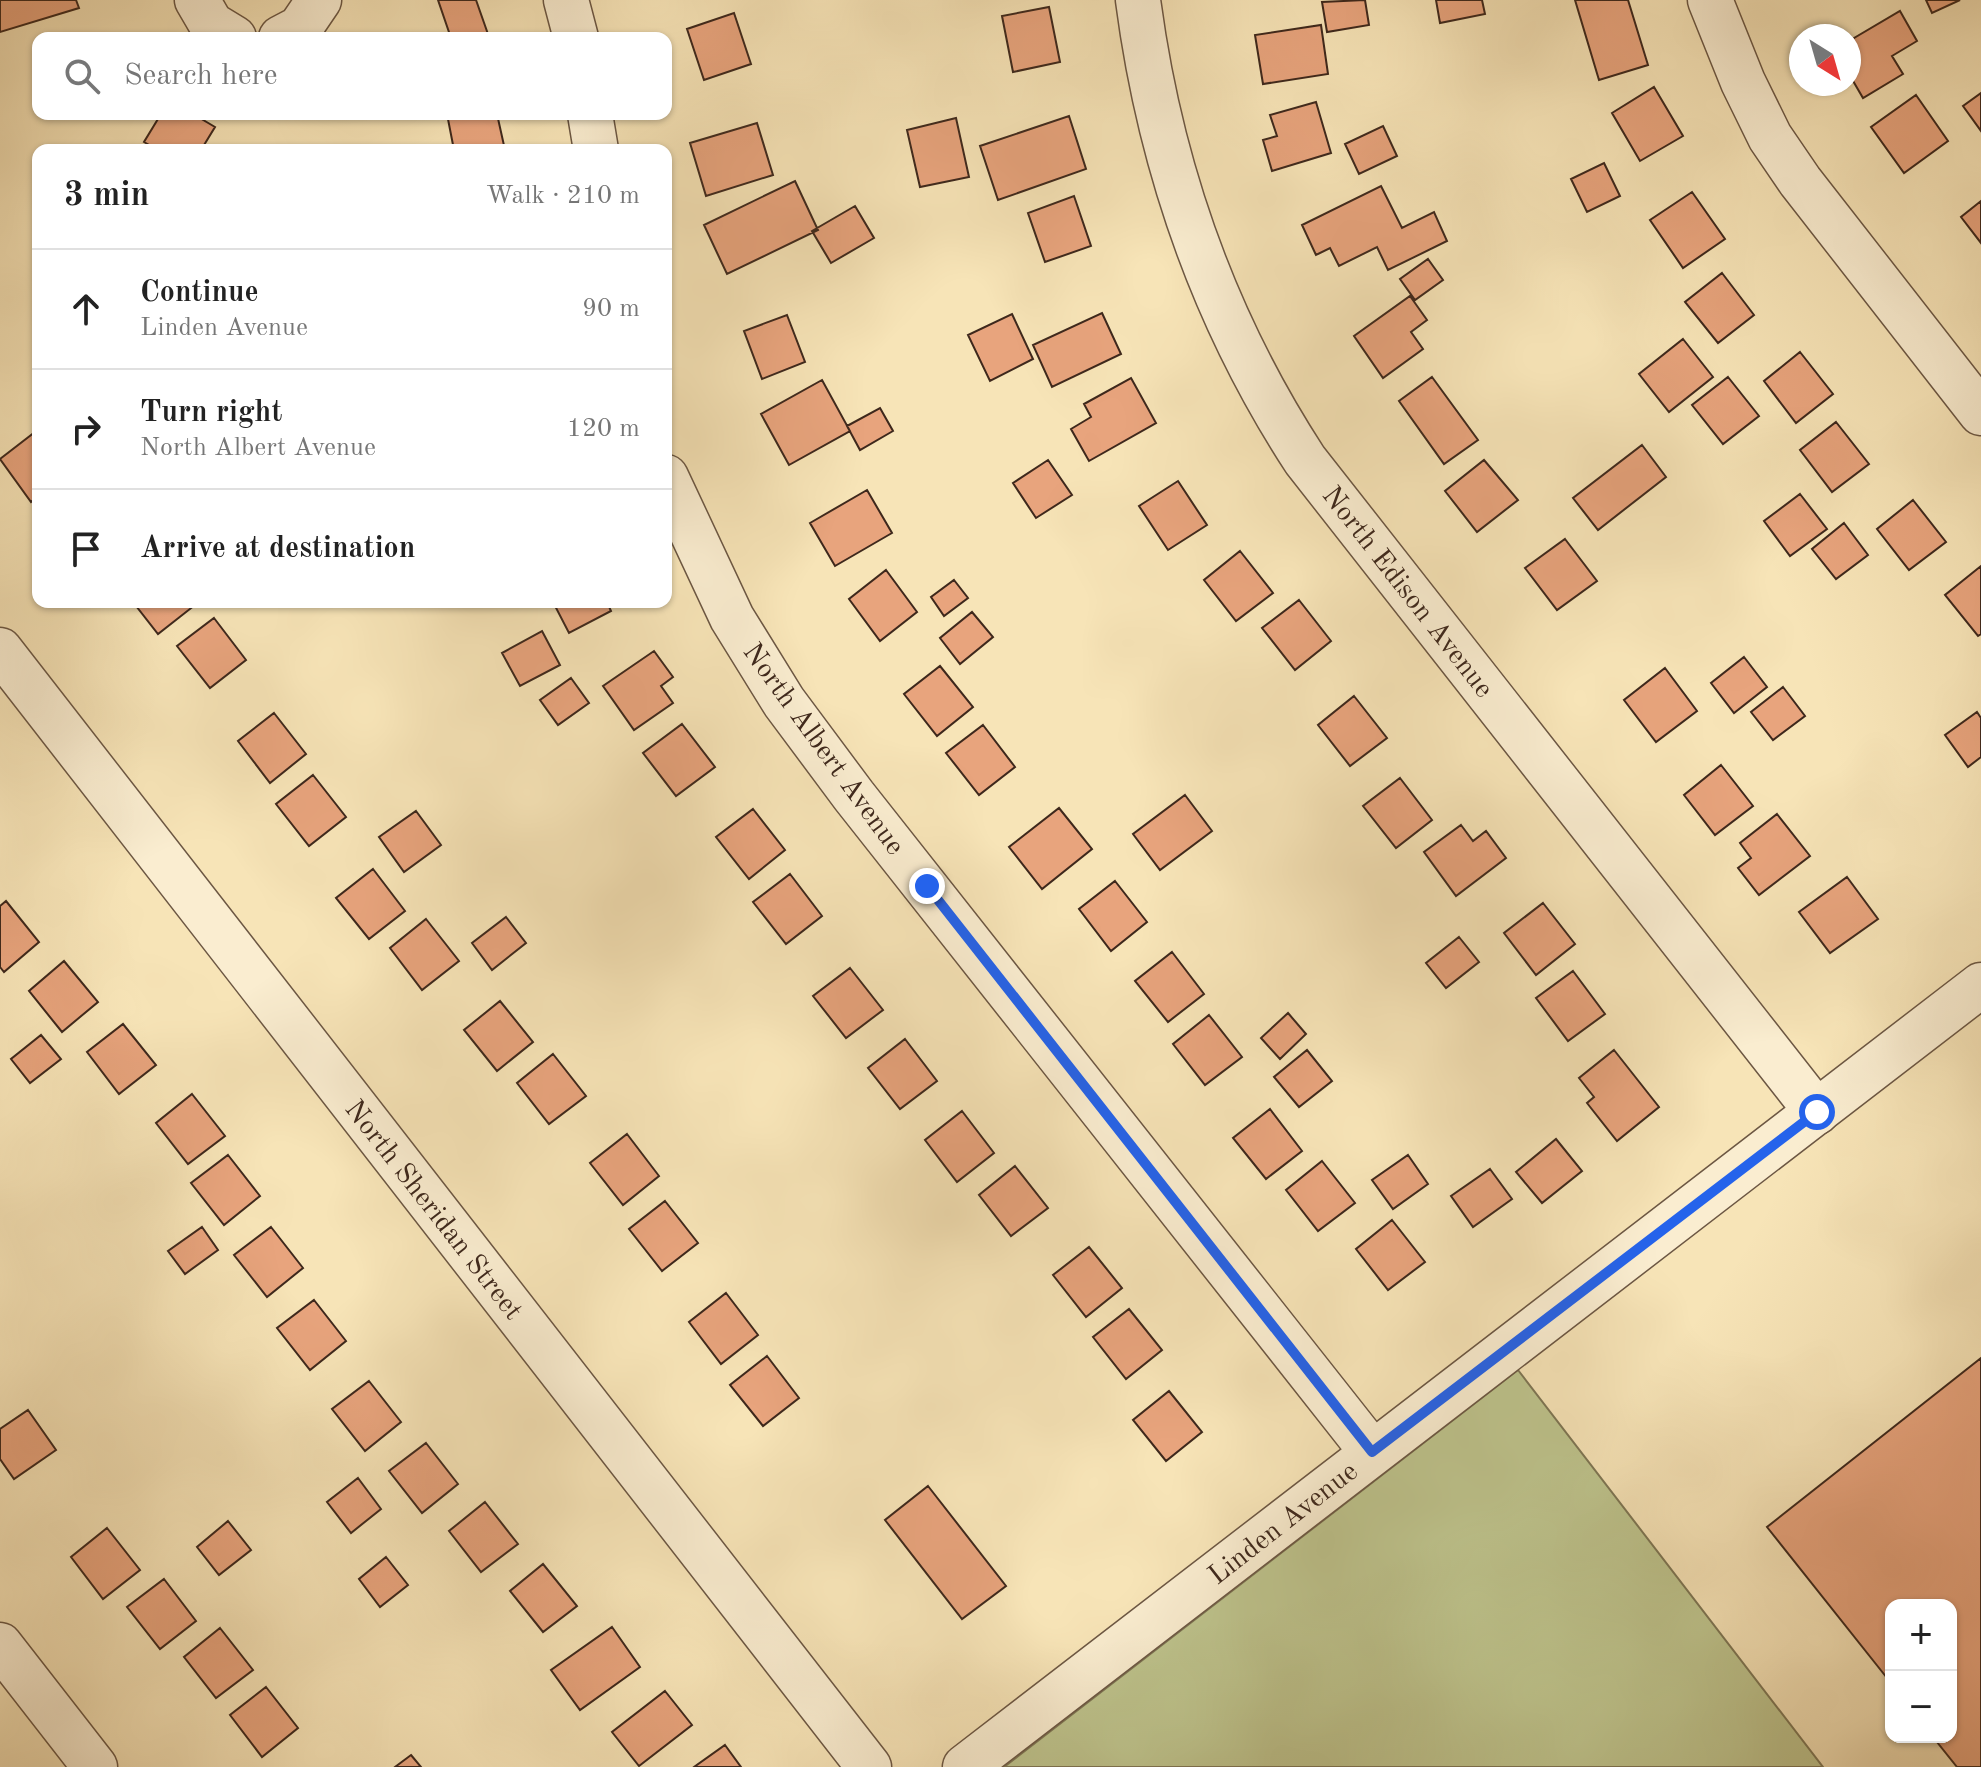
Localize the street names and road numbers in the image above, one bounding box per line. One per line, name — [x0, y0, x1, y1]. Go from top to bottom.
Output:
street label: North Edison Avenue — [1316, 482, 1497, 704]
street label: North Albert Avenue — [737, 639, 909, 861]
street label: North Sheridan Street — [339, 1096, 527, 1326]
street label: Linden Avenue — [1204, 1458, 1364, 1591]

